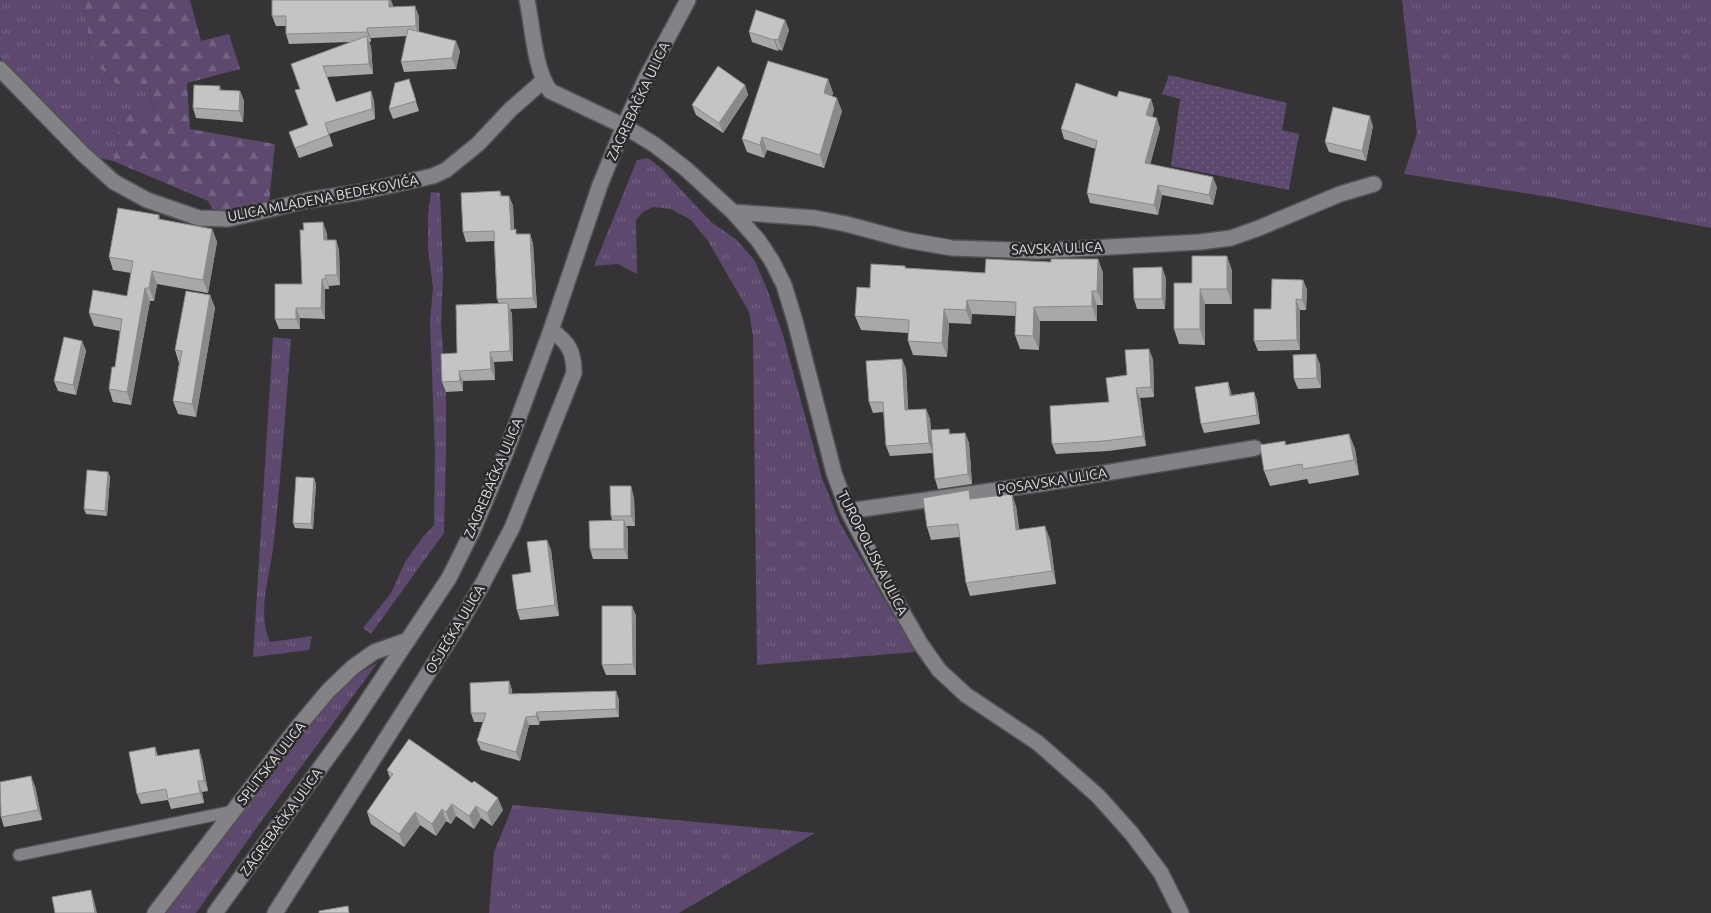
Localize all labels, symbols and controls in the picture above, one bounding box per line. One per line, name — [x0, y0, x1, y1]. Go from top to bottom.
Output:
street label: ZAGREBAČKA ULICA — [603, 39, 673, 163]
street label: ULICA MLADENA BEDEKOVIĆA — [226, 171, 420, 224]
street label: SAVSKA ULICA — [1011, 238, 1103, 258]
street label: ZAGREBAČKA ULICA — [460, 415, 526, 540]
street label: POSAVSKA ULICA — [996, 464, 1108, 498]
street label: TUROPOLJSKA ULICA — [835, 488, 911, 618]
street label: OSJEČKA ULICA — [421, 581, 488, 676]
street label: SPLITSKA ULICA — [234, 718, 308, 808]
street label: ZAGREBAČKA ULICA — [236, 765, 325, 879]

